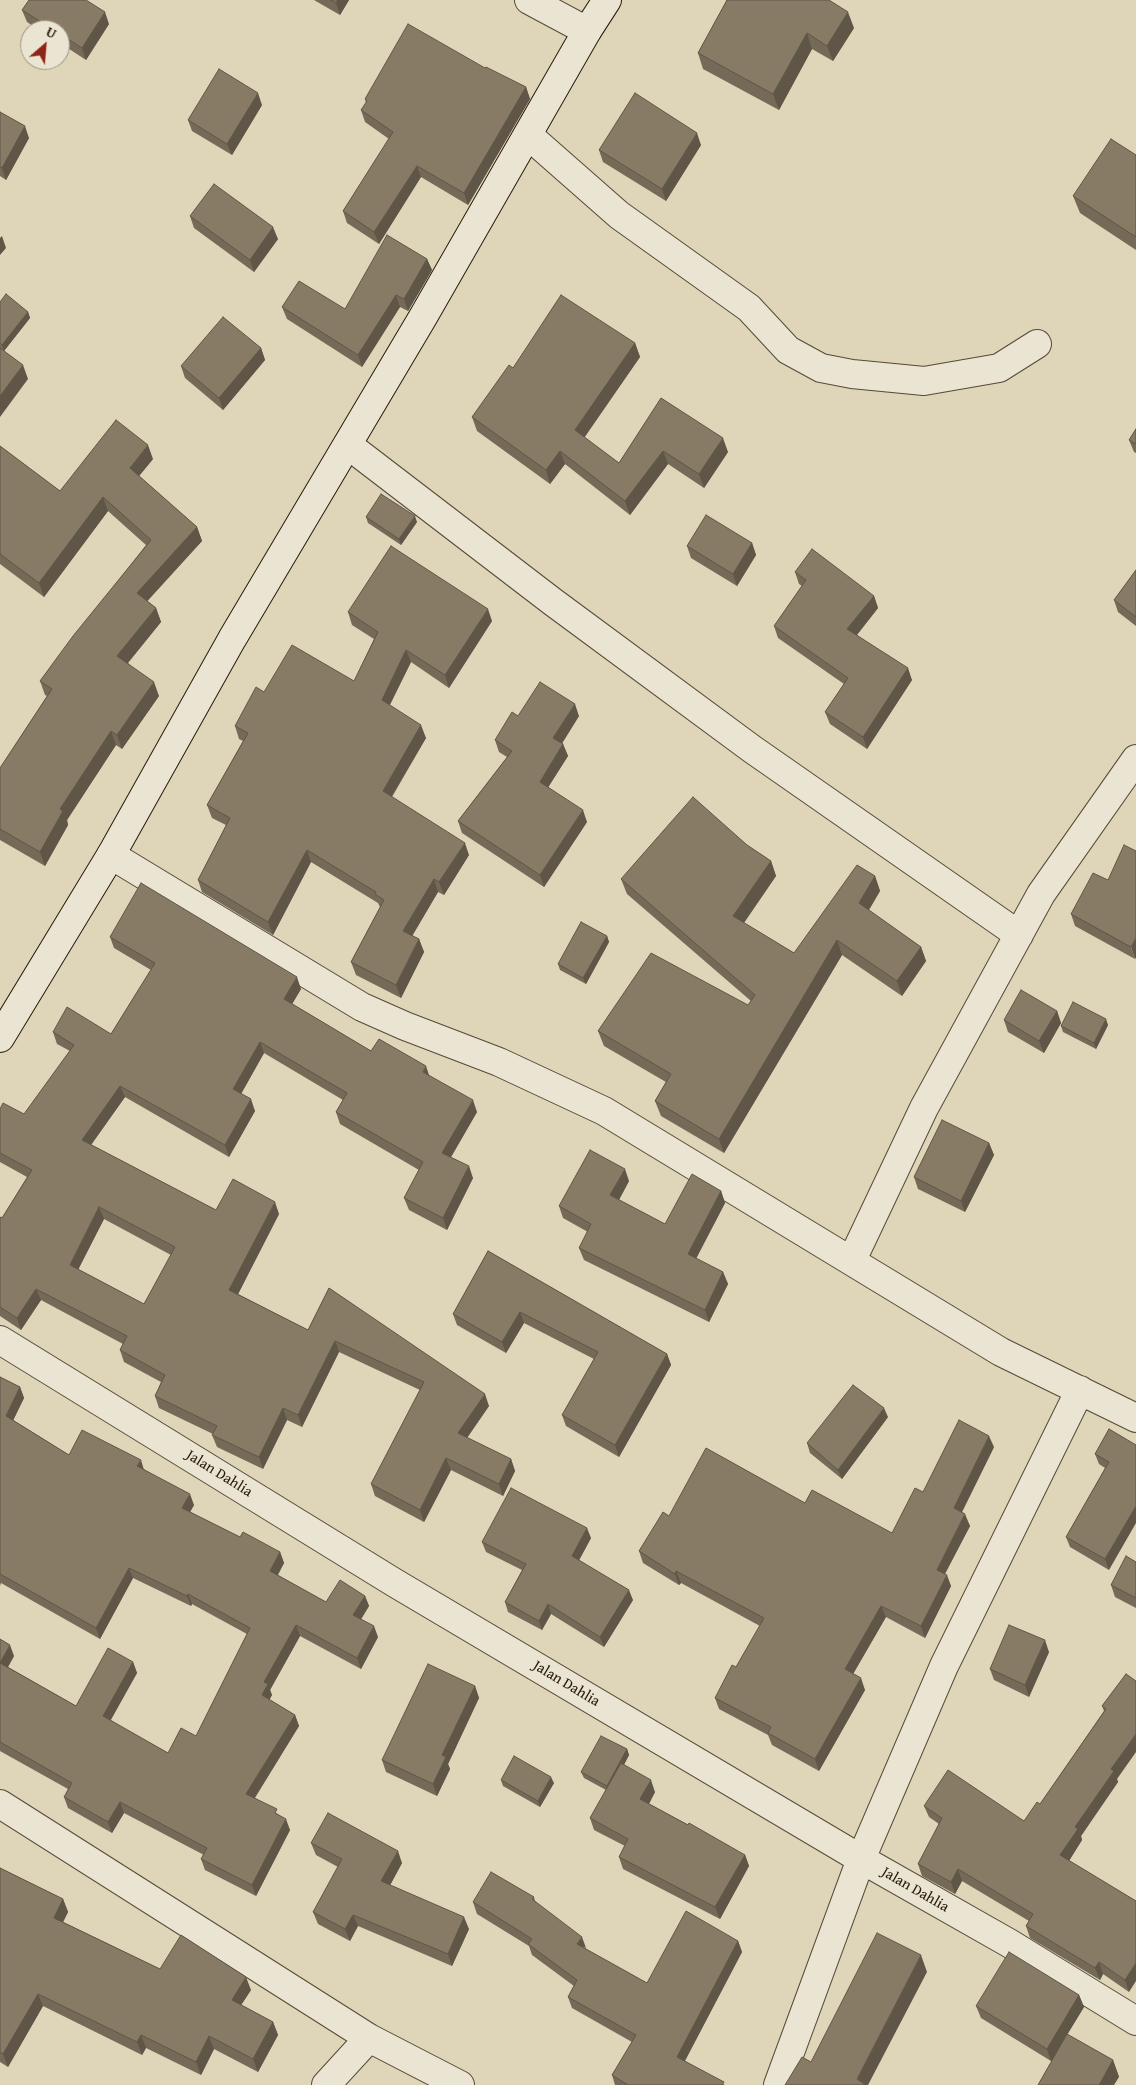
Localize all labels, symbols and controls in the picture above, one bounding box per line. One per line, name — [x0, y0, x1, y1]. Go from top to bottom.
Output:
north arrow — [20, 20, 70, 70]
text: U — [43, 21, 60, 44]
street label: Jalan Dahlia — [182, 1447, 256, 1501]
street label: Jalan Dahlia — [529, 1657, 603, 1711]
street label: Jalan Dahlia — [878, 1863, 952, 1917]

